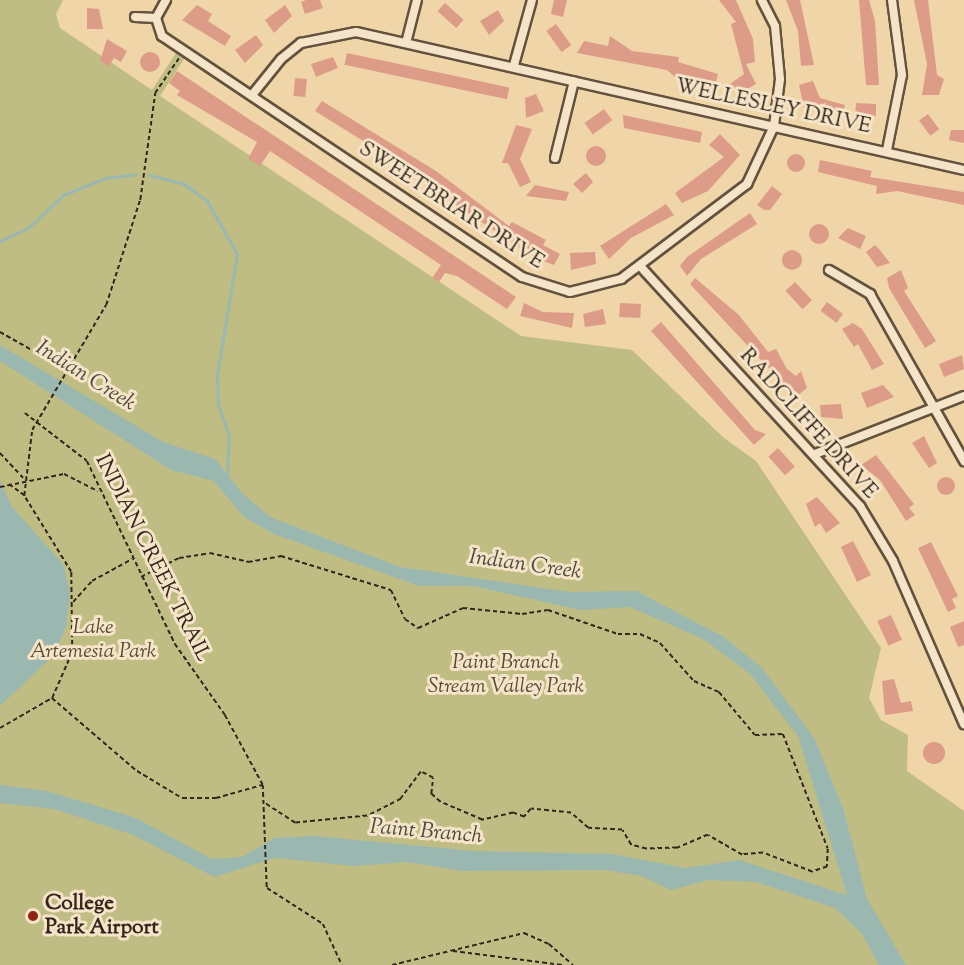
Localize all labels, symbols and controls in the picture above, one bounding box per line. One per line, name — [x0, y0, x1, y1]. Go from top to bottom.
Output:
street label: WELLESLEY DRIVE — [673, 74, 873, 140]
street label: SWEETBRIAR DRIVE — [354, 137, 548, 275]
water label: Indian Creek — [30, 336, 140, 418]
street label: RADCLIFFE DRIVE — [734, 344, 882, 504]
street label: INDIAN CREEK TRAIL — [89, 450, 215, 666]
water label: Indian Creek — [467, 545, 583, 587]
park label: Lake Artemesia Park — [30, 615, 156, 665]
park label: Paint Branch Stream Valley Park — [428, 650, 584, 700]
water label: Paint Branch — [369, 815, 483, 851]
place label: College Park Airport — [45, 891, 159, 941]
marker: College Park Airport — [26, 909, 40, 923]

